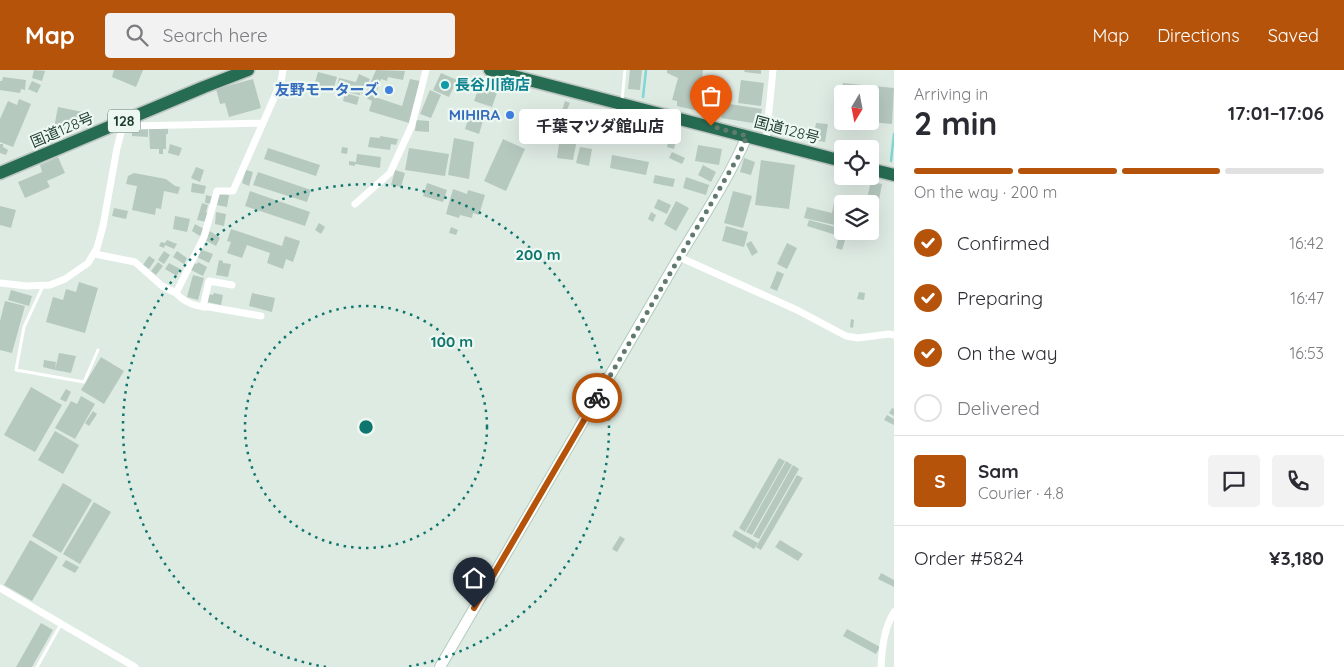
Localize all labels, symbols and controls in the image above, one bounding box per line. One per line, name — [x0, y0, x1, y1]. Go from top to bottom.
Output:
search box — [105, 13, 455, 58]
text: Map — [25, 20, 75, 50]
icon: search — [123, 21, 151, 49]
text: Search here — [163, 23, 268, 47]
text: Map — [1092, 24, 1129, 47]
text: Directions — [1157, 24, 1240, 47]
text: Saved — [1268, 24, 1319, 47]
place label: 長谷川商店 — [455, 75, 530, 94]
pin — [690, 75, 732, 126]
marker: 長谷川商店 — [439, 79, 451, 91]
place label: 友野モーターズ — [275, 80, 379, 99]
icon: bag — [697, 82, 725, 110]
marker: 友野モーターズ — [383, 84, 395, 96]
text: Arriving in — [914, 84, 988, 104]
north arrow — [834, 85, 879, 130]
map controls — [834, 85, 879, 240]
text: 17:01–17:06 — [1228, 101, 1324, 125]
text: 2 min — [914, 103, 997, 143]
place label: MIHIRA — [449, 105, 500, 124]
street label: 国道128号 — [27, 108, 96, 151]
callout: 千葉マツダ館山店 — [518, 108, 681, 144]
marker: MIHIRA — [504, 109, 516, 121]
road number: 128 — [108, 110, 140, 132]
street label: 国道128号 — [752, 112, 822, 147]
text: 千葉マツダ館山店 — [536, 116, 664, 136]
button: locate — [834, 140, 879, 185]
text: On the way · 200 m — [914, 182, 1057, 202]
button: layers — [834, 195, 879, 240]
icon: check — [914, 229, 942, 257]
text: Confirmed — [957, 231, 1050, 255]
text: 16:42 — [1289, 233, 1324, 253]
text: 200 m — [516, 245, 561, 264]
icon: check — [914, 284, 942, 312]
text: Preparing — [957, 286, 1043, 310]
text: 16:47 — [1290, 288, 1324, 308]
text: 100 m — [431, 332, 473, 351]
icon: check — [914, 339, 942, 367]
text: On the way — [957, 341, 1058, 365]
text: 16:53 — [1289, 343, 1324, 363]
courier — [572, 373, 622, 423]
icon: bike — [583, 384, 611, 412]
text: Delivered — [957, 396, 1040, 420]
centre of rings — [357, 418, 375, 436]
button: chat — [1208, 455, 1260, 507]
button: phone — [1272, 455, 1324, 507]
text: Sam — [978, 459, 1019, 483]
text: S — [934, 469, 946, 493]
text: Courier · 4.8 — [978, 483, 1064, 503]
text: Order #5824 — [914, 546, 1024, 570]
text: ¥3,180 — [1269, 546, 1324, 570]
pin — [453, 557, 495, 608]
icon: home — [460, 564, 488, 592]

